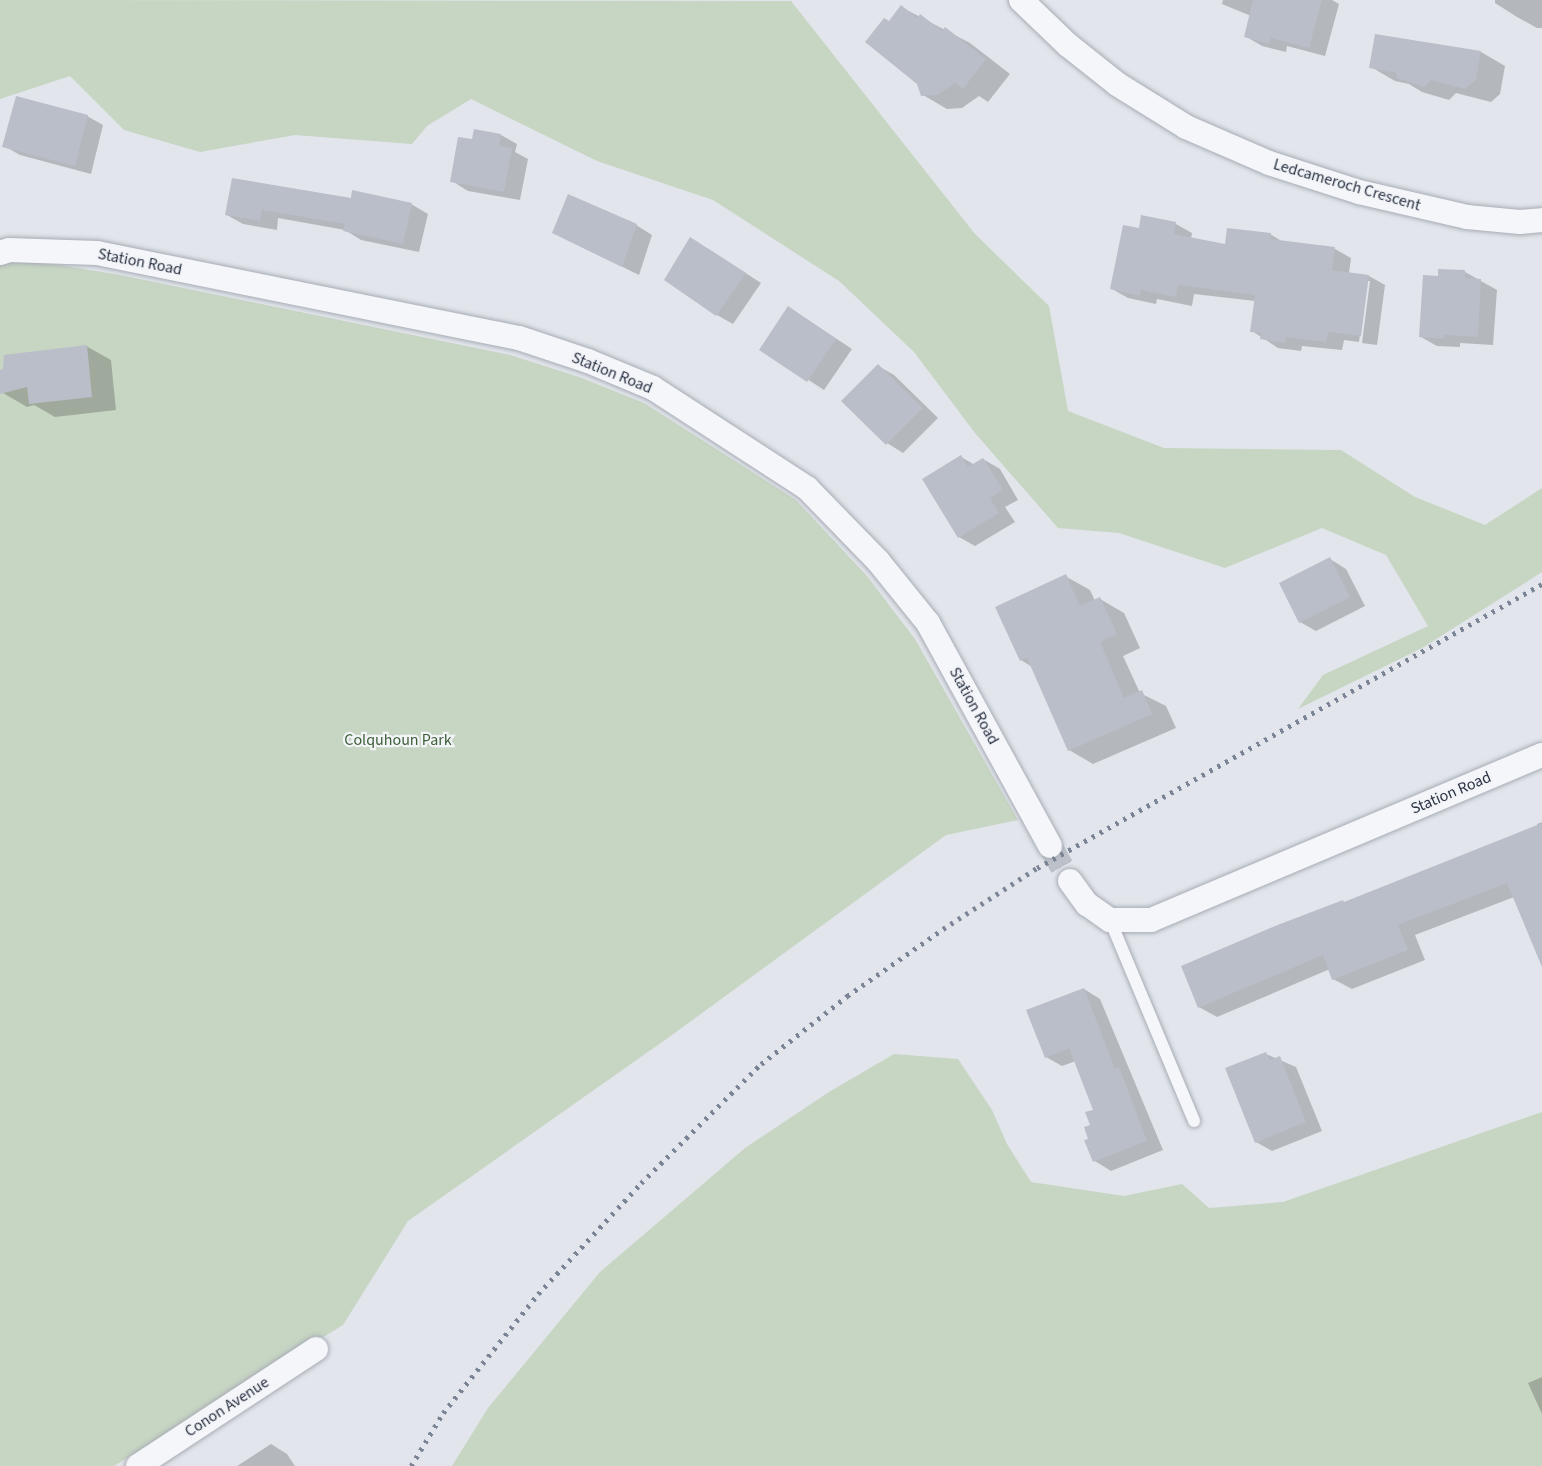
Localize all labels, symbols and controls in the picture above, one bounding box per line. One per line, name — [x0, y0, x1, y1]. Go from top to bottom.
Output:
street label: Ledcameroch Crescent — [1271, 155, 1423, 215]
street label: Station Road — [96, 244, 184, 280]
street label: Station Road — [569, 348, 655, 398]
street label: Station Road — [945, 664, 1003, 748]
park label: Colquhoun Park — [344, 730, 452, 750]
street label: Station Road — [1408, 767, 1494, 819]
street label: Conon Avenue — [181, 1373, 273, 1441]

